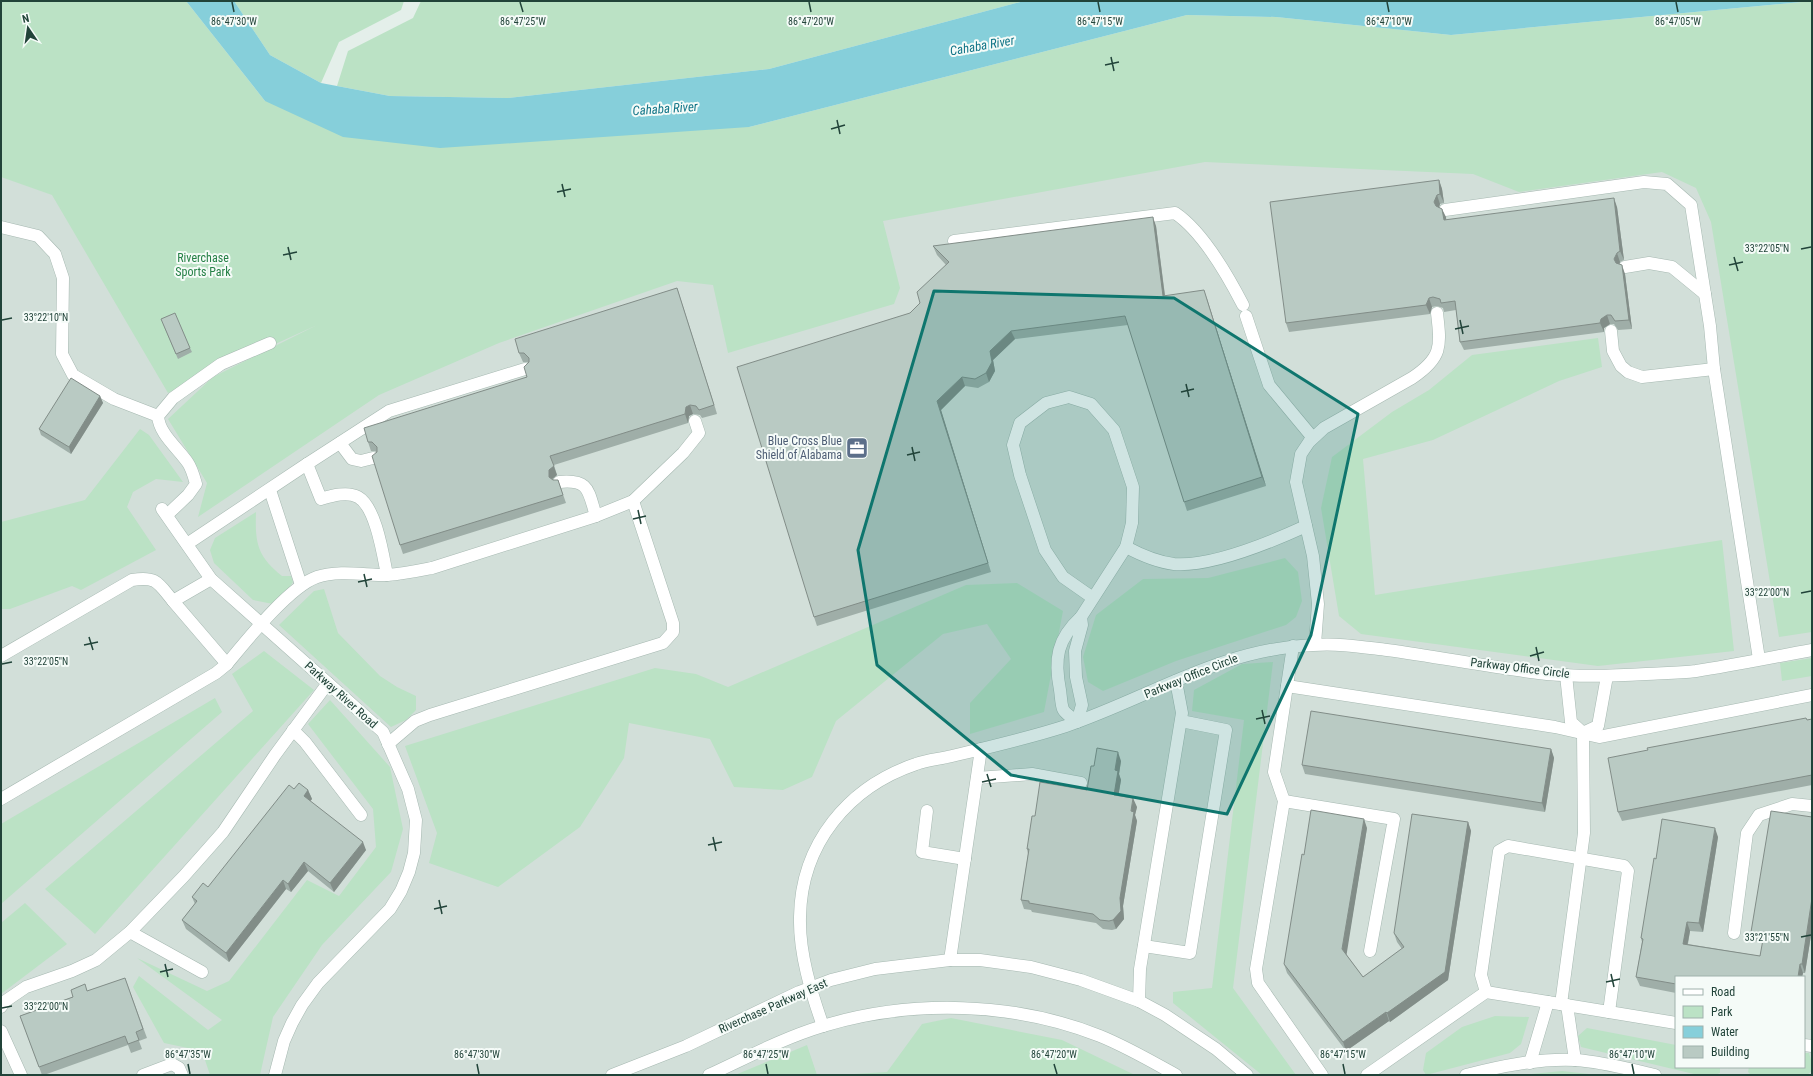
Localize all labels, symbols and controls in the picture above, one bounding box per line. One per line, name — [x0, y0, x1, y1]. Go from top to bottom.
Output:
north arrow — [8, 8, 48, 48]
text: N — [21, 12, 31, 26]
text: 86°47'30"W — [211, 16, 257, 27]
text: 86°47'25"W — [500, 16, 546, 27]
text: 86°47'20"W — [788, 16, 834, 27]
text: 86°47'15"W — [1077, 16, 1123, 27]
text: 86°47'10"W — [1366, 16, 1412, 27]
text: 86°47'05"W — [1655, 16, 1701, 27]
water label: Cahaba River — [949, 32, 1017, 59]
water label: Cahaba River — [632, 99, 699, 118]
text: 33°22'05"N — [1745, 243, 1789, 254]
park label: Riverchase Sports Park — [175, 251, 231, 279]
text: 33°22'10"N — [24, 312, 68, 323]
place label: Blue Cross Blue Shield of Alabama — [756, 434, 842, 462]
office icon: Blue Cross Blue Shield of Alabama — [844, 435, 870, 461]
text: 33°22'00"N — [1745, 587, 1789, 598]
street label: Parkway Office Circle — [1142, 651, 1240, 701]
street label: Parkway Office Circle — [1470, 655, 1571, 681]
text: 33°22'05"N — [24, 656, 68, 667]
street label: Parkway River Road — [302, 659, 380, 731]
text: 33°21'55"N — [1745, 932, 1789, 943]
street label: Riverchase Parkway East — [716, 976, 830, 1036]
legend — [1675, 976, 1805, 1068]
text: Road — [1711, 985, 1735, 999]
text: 33°22'00"N — [24, 1001, 68, 1012]
text: Park — [1711, 1005, 1733, 1019]
text: Water — [1711, 1025, 1739, 1039]
text: Building — [1711, 1045, 1749, 1059]
text: 86°47'35"W — [165, 1049, 211, 1060]
text: 86°47'30"W — [454, 1049, 500, 1060]
text: 86°47'25"W — [743, 1049, 789, 1060]
text: 86°47'20"W — [1031, 1049, 1077, 1060]
text: 86°47'15"W — [1320, 1049, 1366, 1060]
text: 86°47'10"W — [1609, 1049, 1655, 1060]

